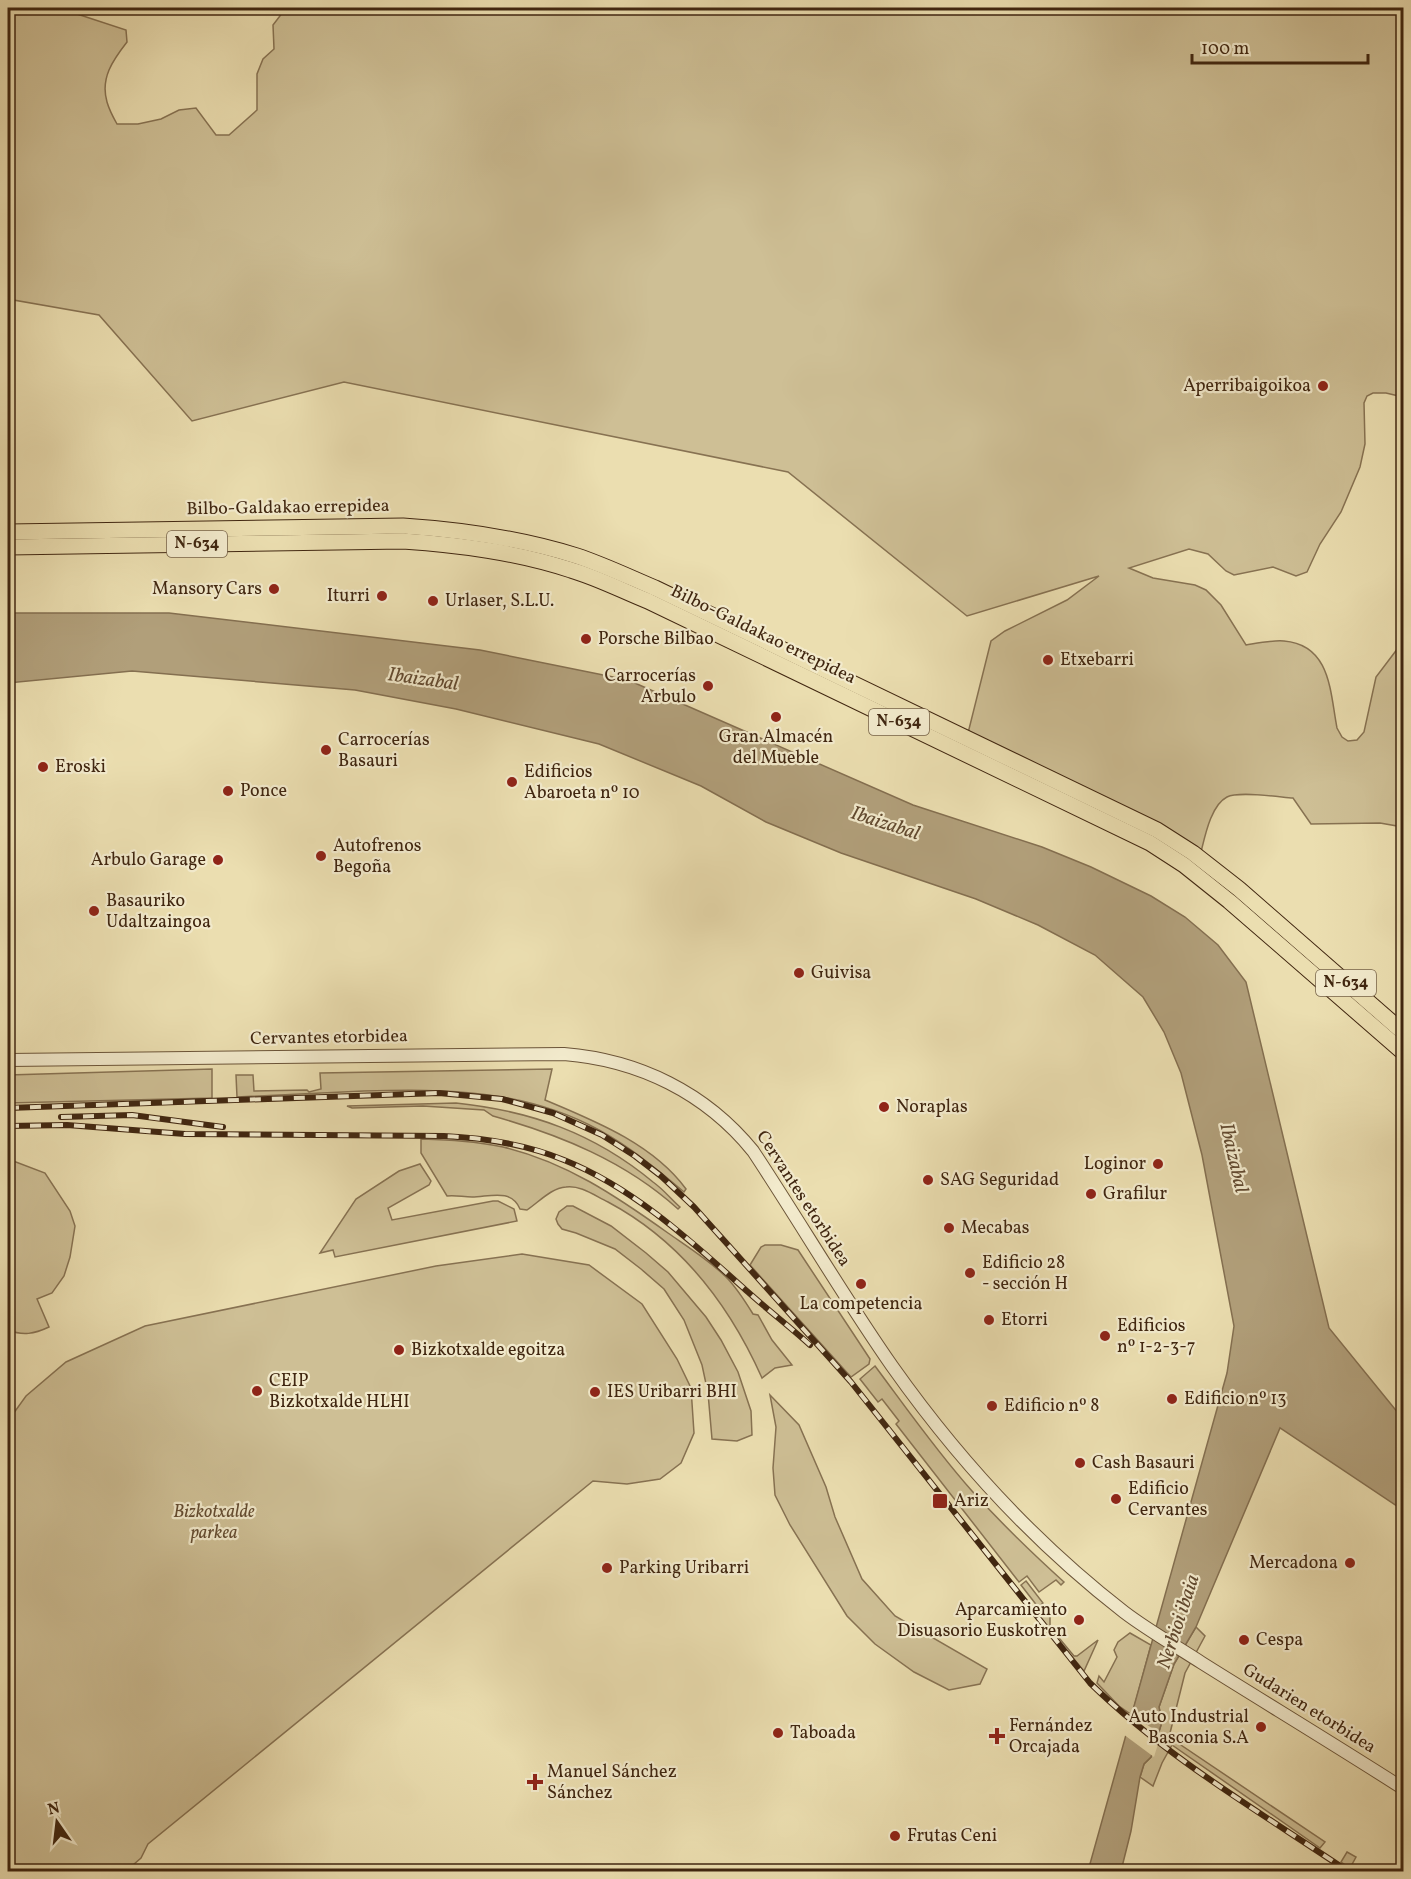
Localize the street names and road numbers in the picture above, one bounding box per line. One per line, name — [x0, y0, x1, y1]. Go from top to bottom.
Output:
street label: Bilbo-Galdakao errepidea — [186, 494, 390, 522]
road number: N-634 — [167, 531, 227, 557]
street label: Bilbo-Galdakao errepidea — [666, 579, 860, 691]
road number: N-634 — [869, 709, 929, 735]
road number: N-634 — [1316, 970, 1376, 996]
street label: Cervantes etorbidea — [250, 1024, 408, 1052]
street label: Cervantes etorbidea — [750, 1126, 856, 1272]
street label: Gudarien etorbidea — [1238, 1658, 1381, 1760]

